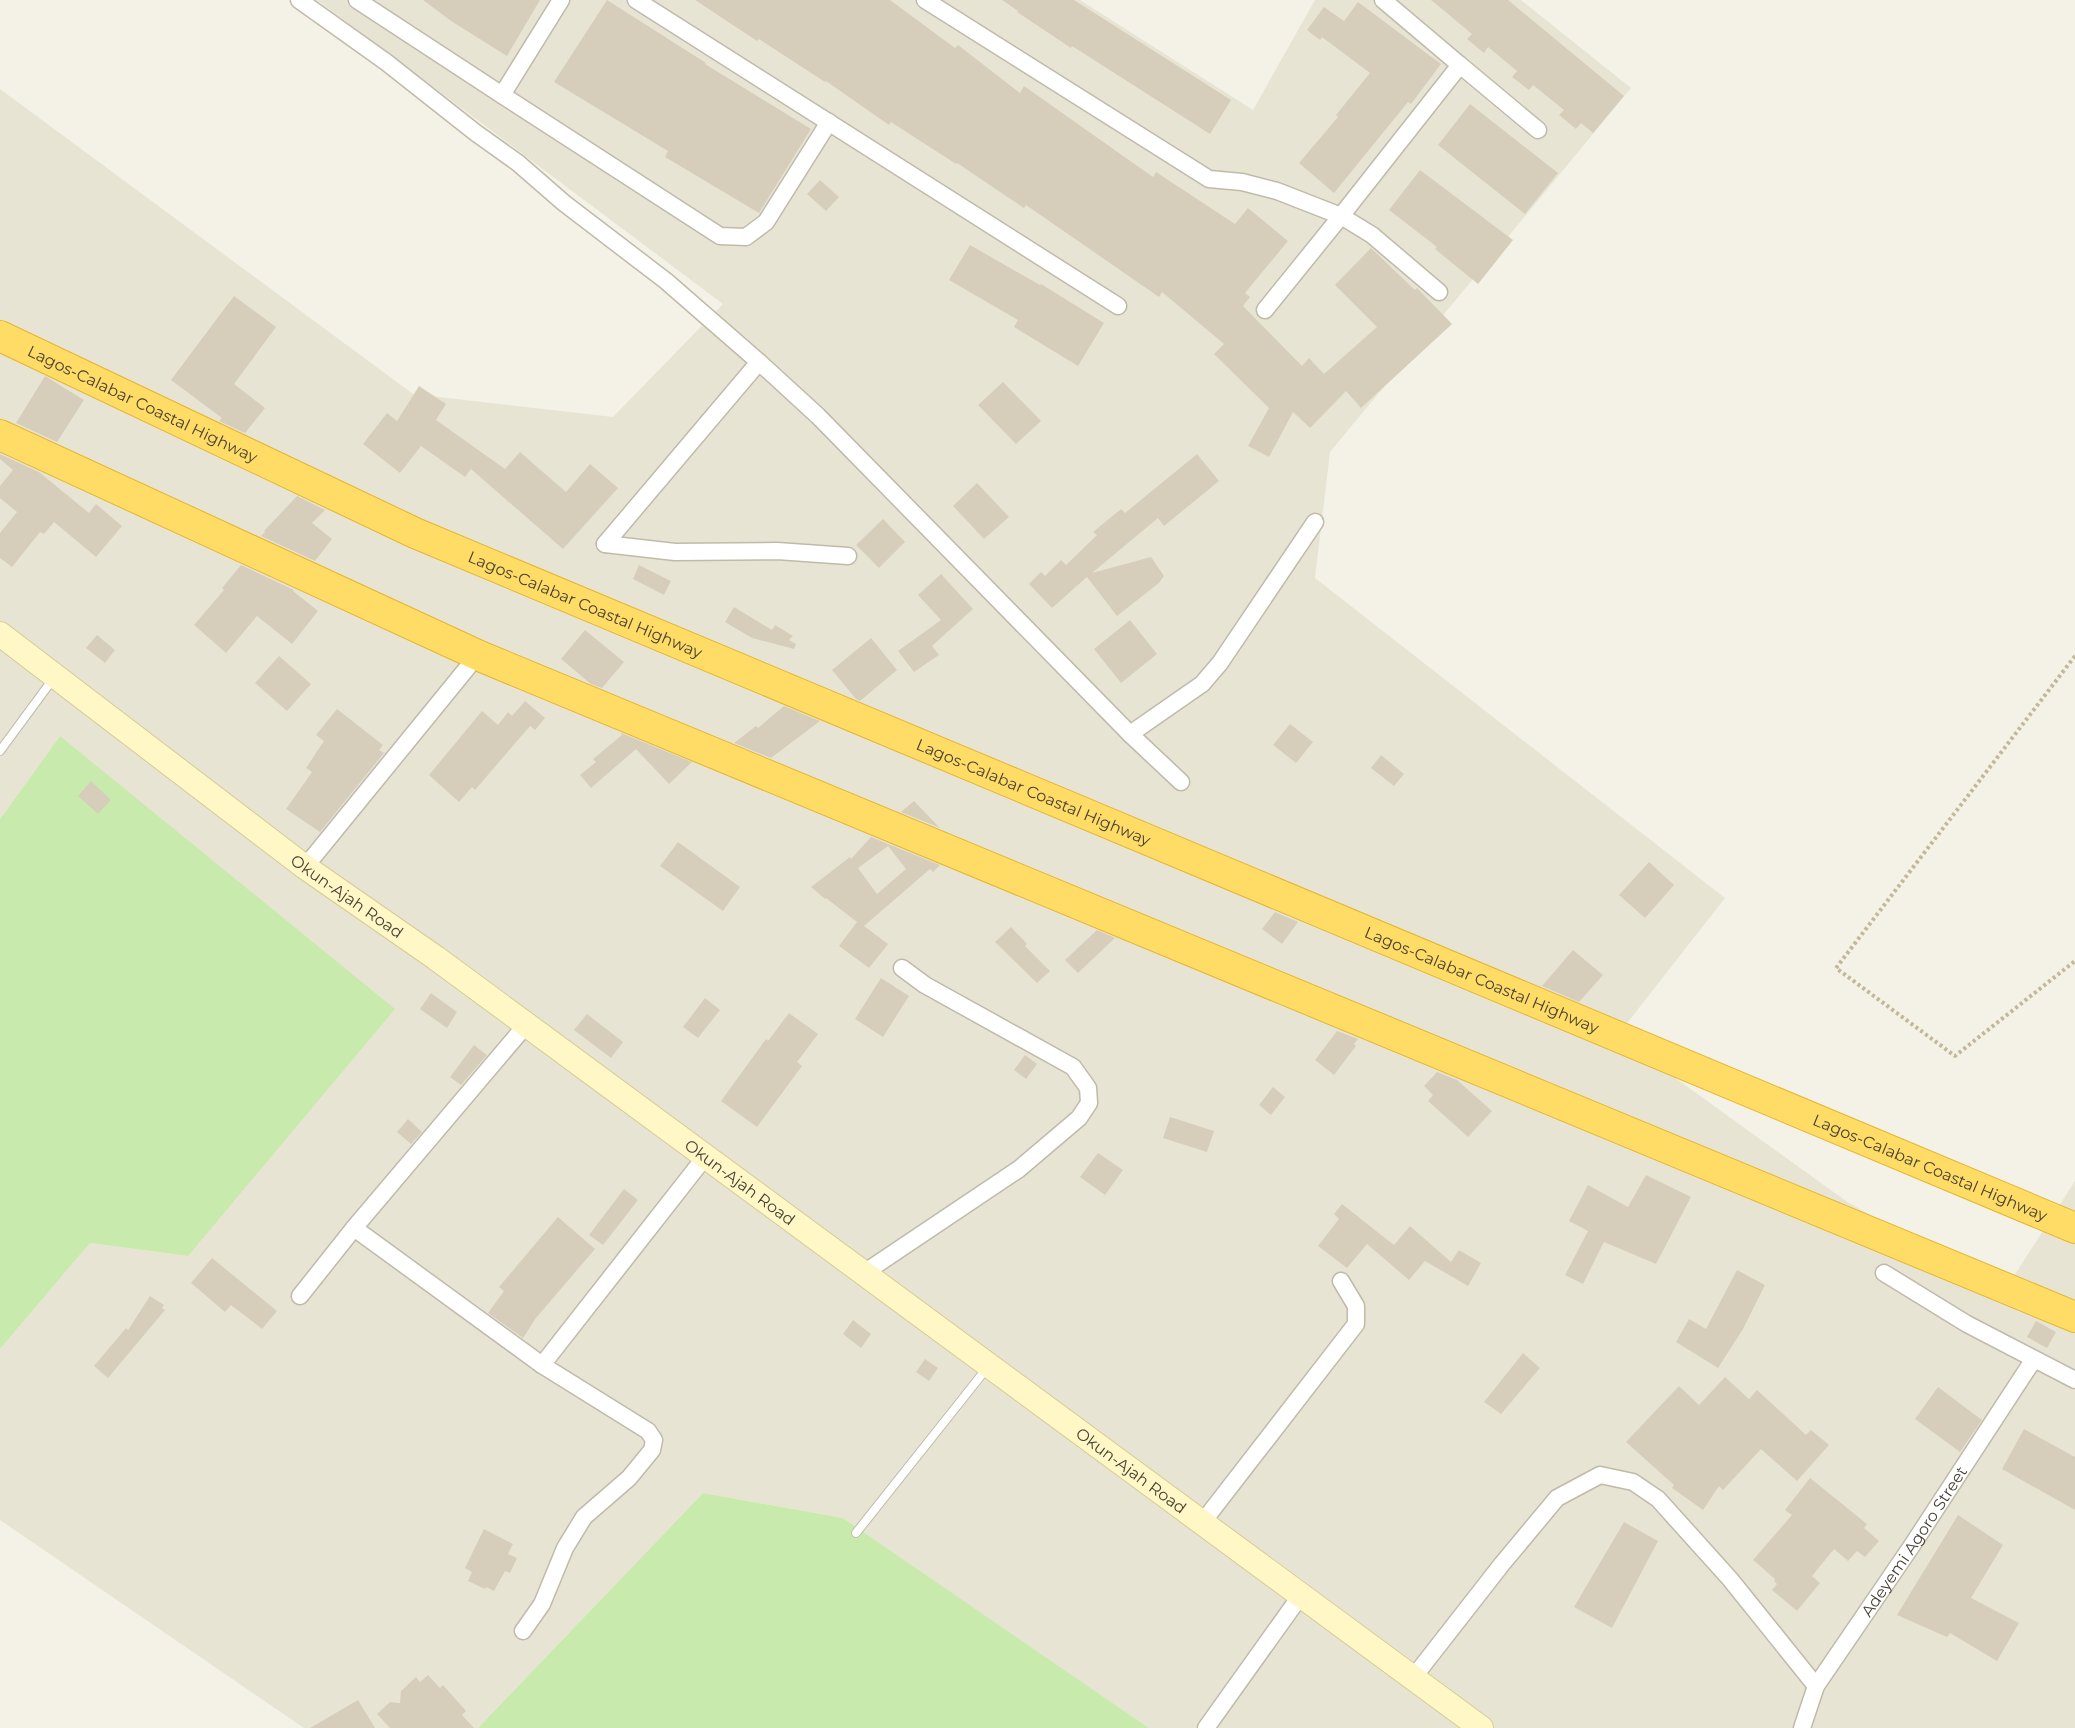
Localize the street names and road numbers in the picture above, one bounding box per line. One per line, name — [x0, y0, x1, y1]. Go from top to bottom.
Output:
street label: Lagos-Calabar Coastal Highway — [25, 342, 261, 467]
street label: Lagos-Calabar Coastal Highway — [465, 547, 705, 662]
street label: Lagos-Calabar Coastal Highway — [913, 735, 1154, 850]
street label: Okun-Ajah Road — [287, 851, 407, 942]
street label: Lagos-Calabar Coastal Highway — [1362, 923, 1602, 1038]
street label: Lagos-Calabar Coastal Highway — [1810, 1110, 2050, 1225]
street label: Okun-Ajah Road — [681, 1135, 799, 1229]
street label: Okun-Ajah Road — [1072, 1424, 1190, 1518]
street label: Adeyemi Agoro Street — [1857, 1462, 1972, 1620]

